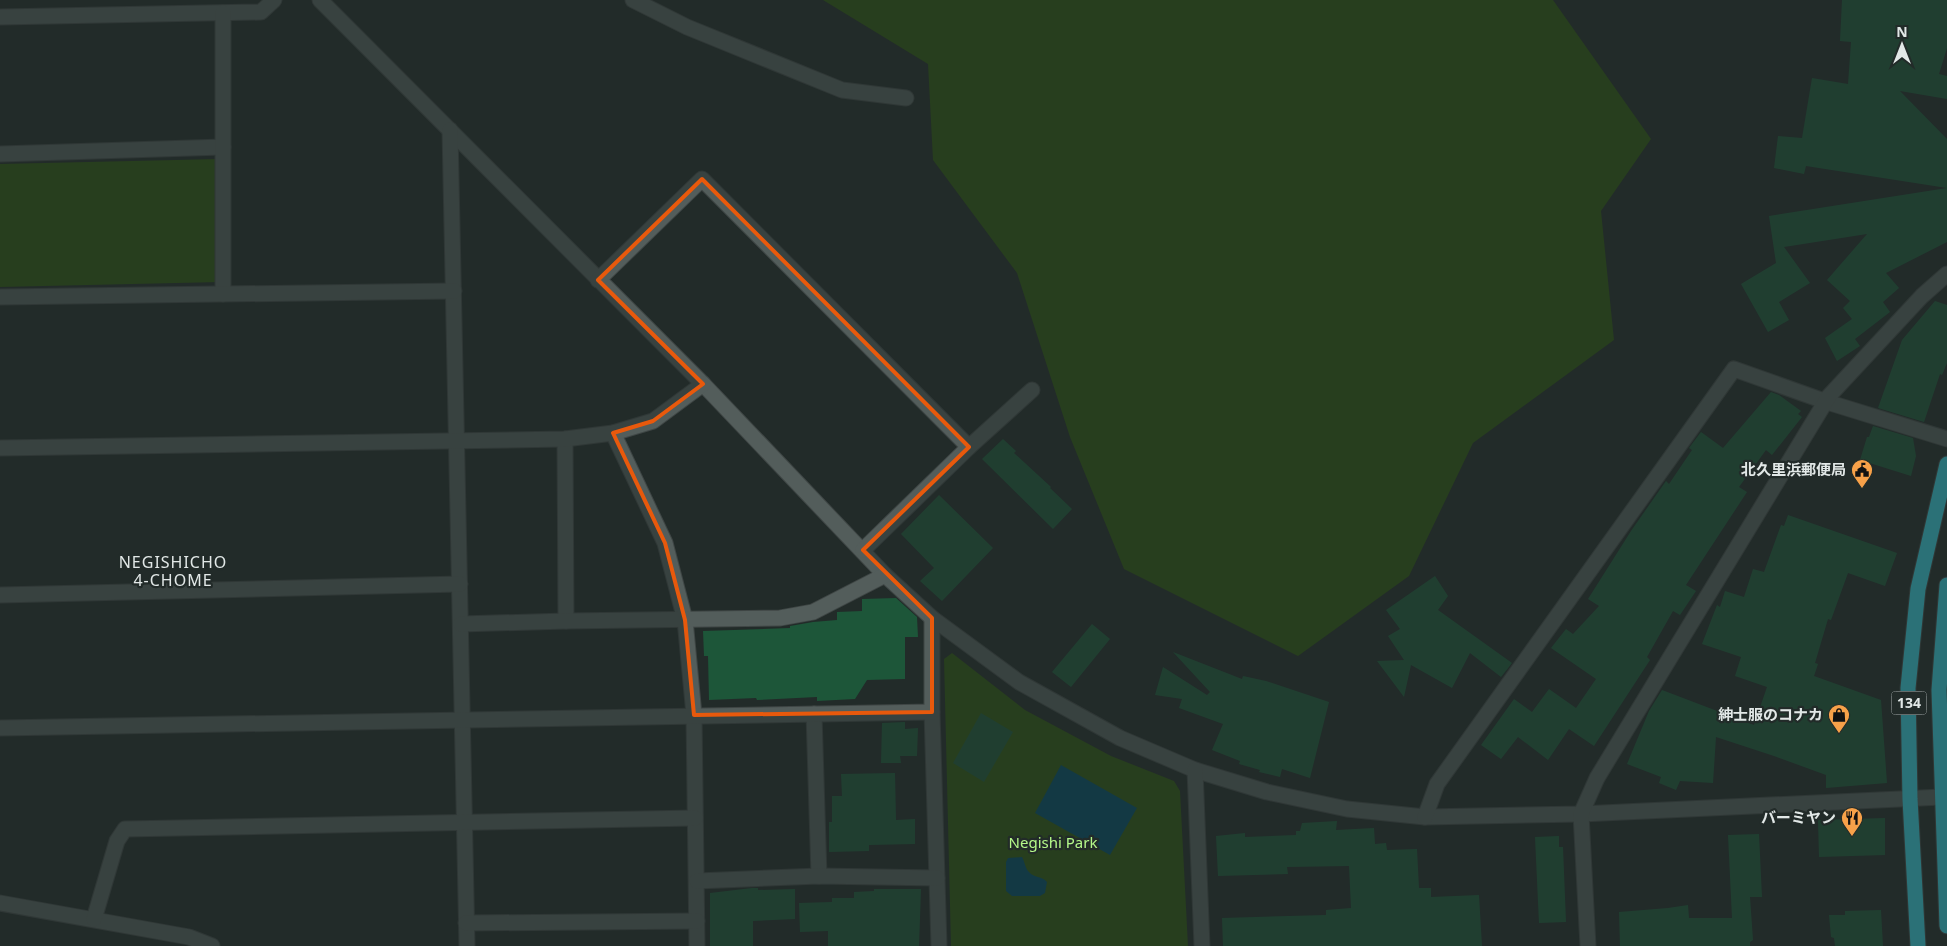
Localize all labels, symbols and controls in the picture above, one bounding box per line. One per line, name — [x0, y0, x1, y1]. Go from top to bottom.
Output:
north arrow — [1877, 20, 1927, 70]
text: N — [1896, 22, 1908, 41]
public building icon: 北久里浜郵便局 — [1850, 458, 1874, 489]
place label: 北久里浜郵便局 — [1741, 459, 1846, 479]
district label: NEGISHICHO 4-CHOME — [119, 551, 227, 591]
road number: 134 — [1892, 691, 1926, 714]
shop icon: 紳士服のコナカ — [1827, 703, 1851, 734]
place label: 紳士服のコナカ — [1718, 704, 1823, 724]
restaurant icon: バーミヤン — [1840, 806, 1864, 837]
place label: バーミヤン — [1761, 807, 1836, 827]
park label: Negishi Park — [1009, 832, 1097, 852]

